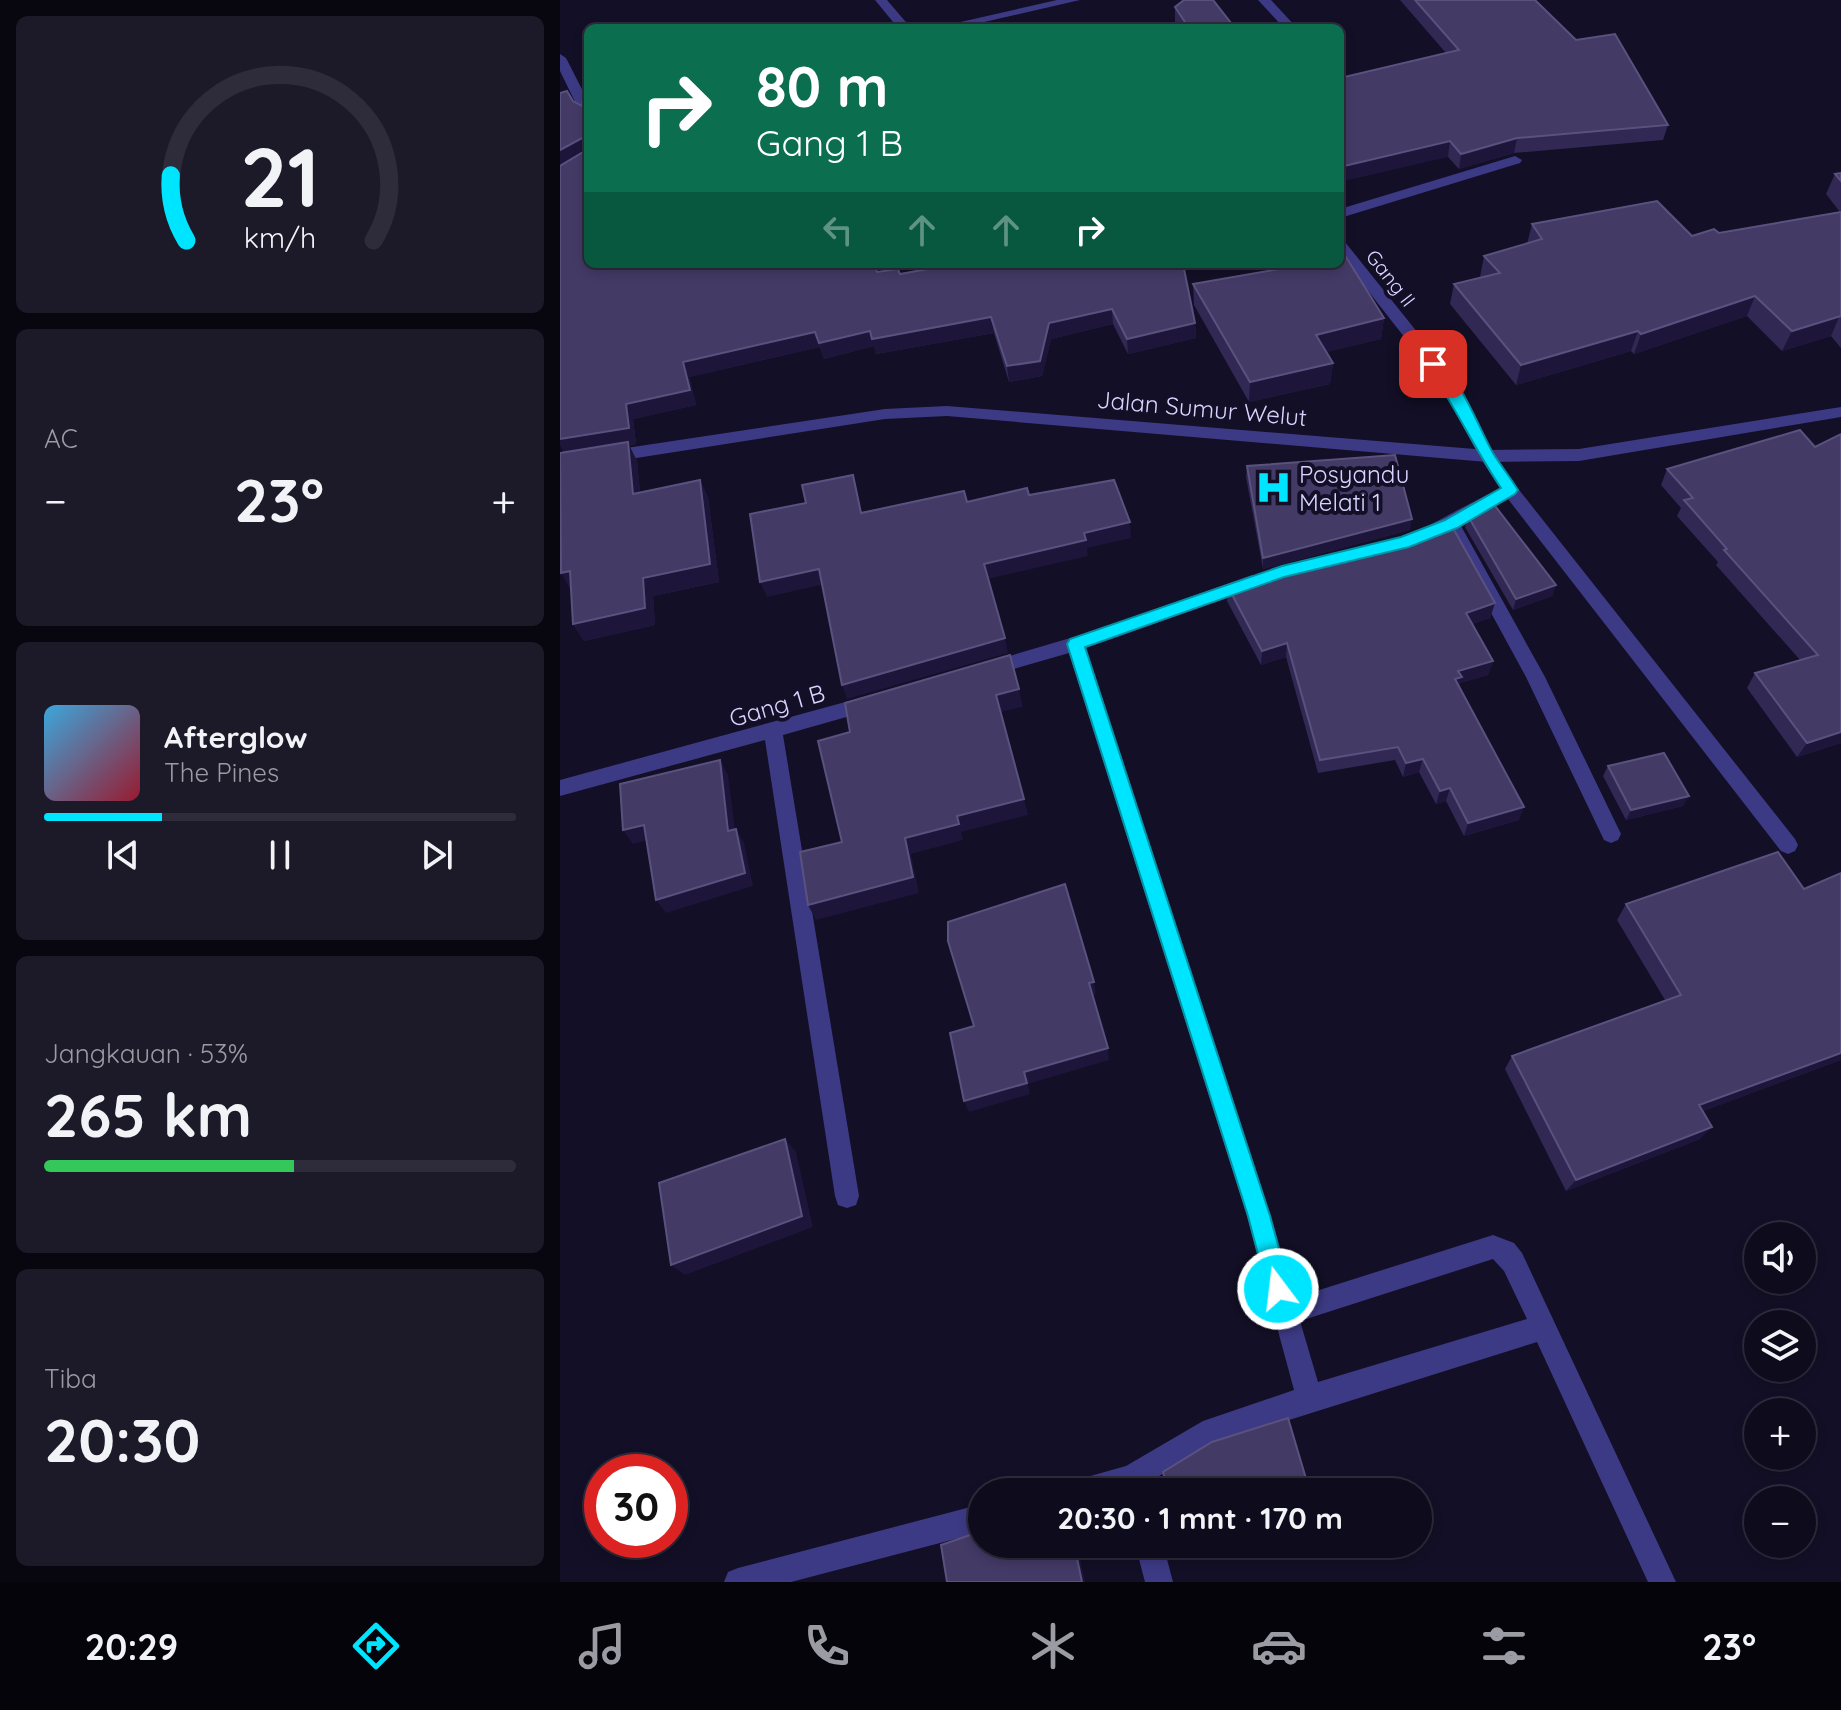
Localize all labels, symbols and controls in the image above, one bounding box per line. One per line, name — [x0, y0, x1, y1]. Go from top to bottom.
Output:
text: 80 m — [756, 51, 888, 121]
icon: right — [624, 56, 728, 160]
text: Gang 1 B — [756, 120, 903, 165]
text: 21 — [240, 123, 320, 227]
icon: left — [816, 208, 860, 252]
icon: ahead — [900, 208, 944, 252]
icon: ahead — [984, 208, 1028, 252]
icon: right — [1068, 208, 1112, 252]
text: km/h — [244, 219, 316, 255]
street label: Gang II — [1361, 244, 1421, 312]
pin — [1399, 330, 1467, 398]
icon: arrive — [1411, 342, 1455, 386]
street label: Jalan Sumur Welut — [1096, 384, 1308, 432]
text: AC — [44, 422, 78, 455]
place label: Posyandu Melati 1 — [1299, 459, 1409, 517]
text: 23° — [234, 462, 324, 537]
hospital icon: Posyandu Melati 1 — [1254, 469, 1292, 507]
text: − — [44, 473, 67, 528]
text: + — [491, 473, 516, 528]
street label: Gang 1 B — [726, 677, 828, 733]
text: Afterglow — [164, 718, 307, 756]
text: The Pines — [164, 756, 279, 789]
icon: previous — [101, 833, 145, 877]
icon: pause — [258, 833, 302, 877]
icon: next — [415, 833, 459, 877]
text: Jangkauan · 53% — [44, 1037, 248, 1070]
text: 265 km — [44, 1077, 252, 1152]
map controls — [1744, 1222, 1816, 1558]
button: sound — [1744, 1222, 1816, 1294]
position arrow — [1236, 1247, 1320, 1331]
button: layers — [1744, 1310, 1816, 1382]
text: Tiba — [44, 1362, 97, 1395]
button: + — [1744, 1398, 1816, 1470]
text: 20:30 — [44, 1402, 200, 1477]
speed limit sign: 30 — [584, 1454, 688, 1558]
button: − — [1744, 1486, 1816, 1558]
text: 20:30 · 1 mnt · 170 m — [1057, 1499, 1343, 1537]
icon: directions — [348, 1618, 404, 1674]
icon: music — [574, 1618, 630, 1674]
icon: phone — [799, 1618, 855, 1674]
icon: climate — [1025, 1618, 1081, 1674]
icon: car — [1251, 1618, 1307, 1674]
icon: filters — [1476, 1618, 1532, 1674]
text: 20:29 — [85, 1624, 178, 1669]
text: 23° — [1702, 1624, 1756, 1669]

